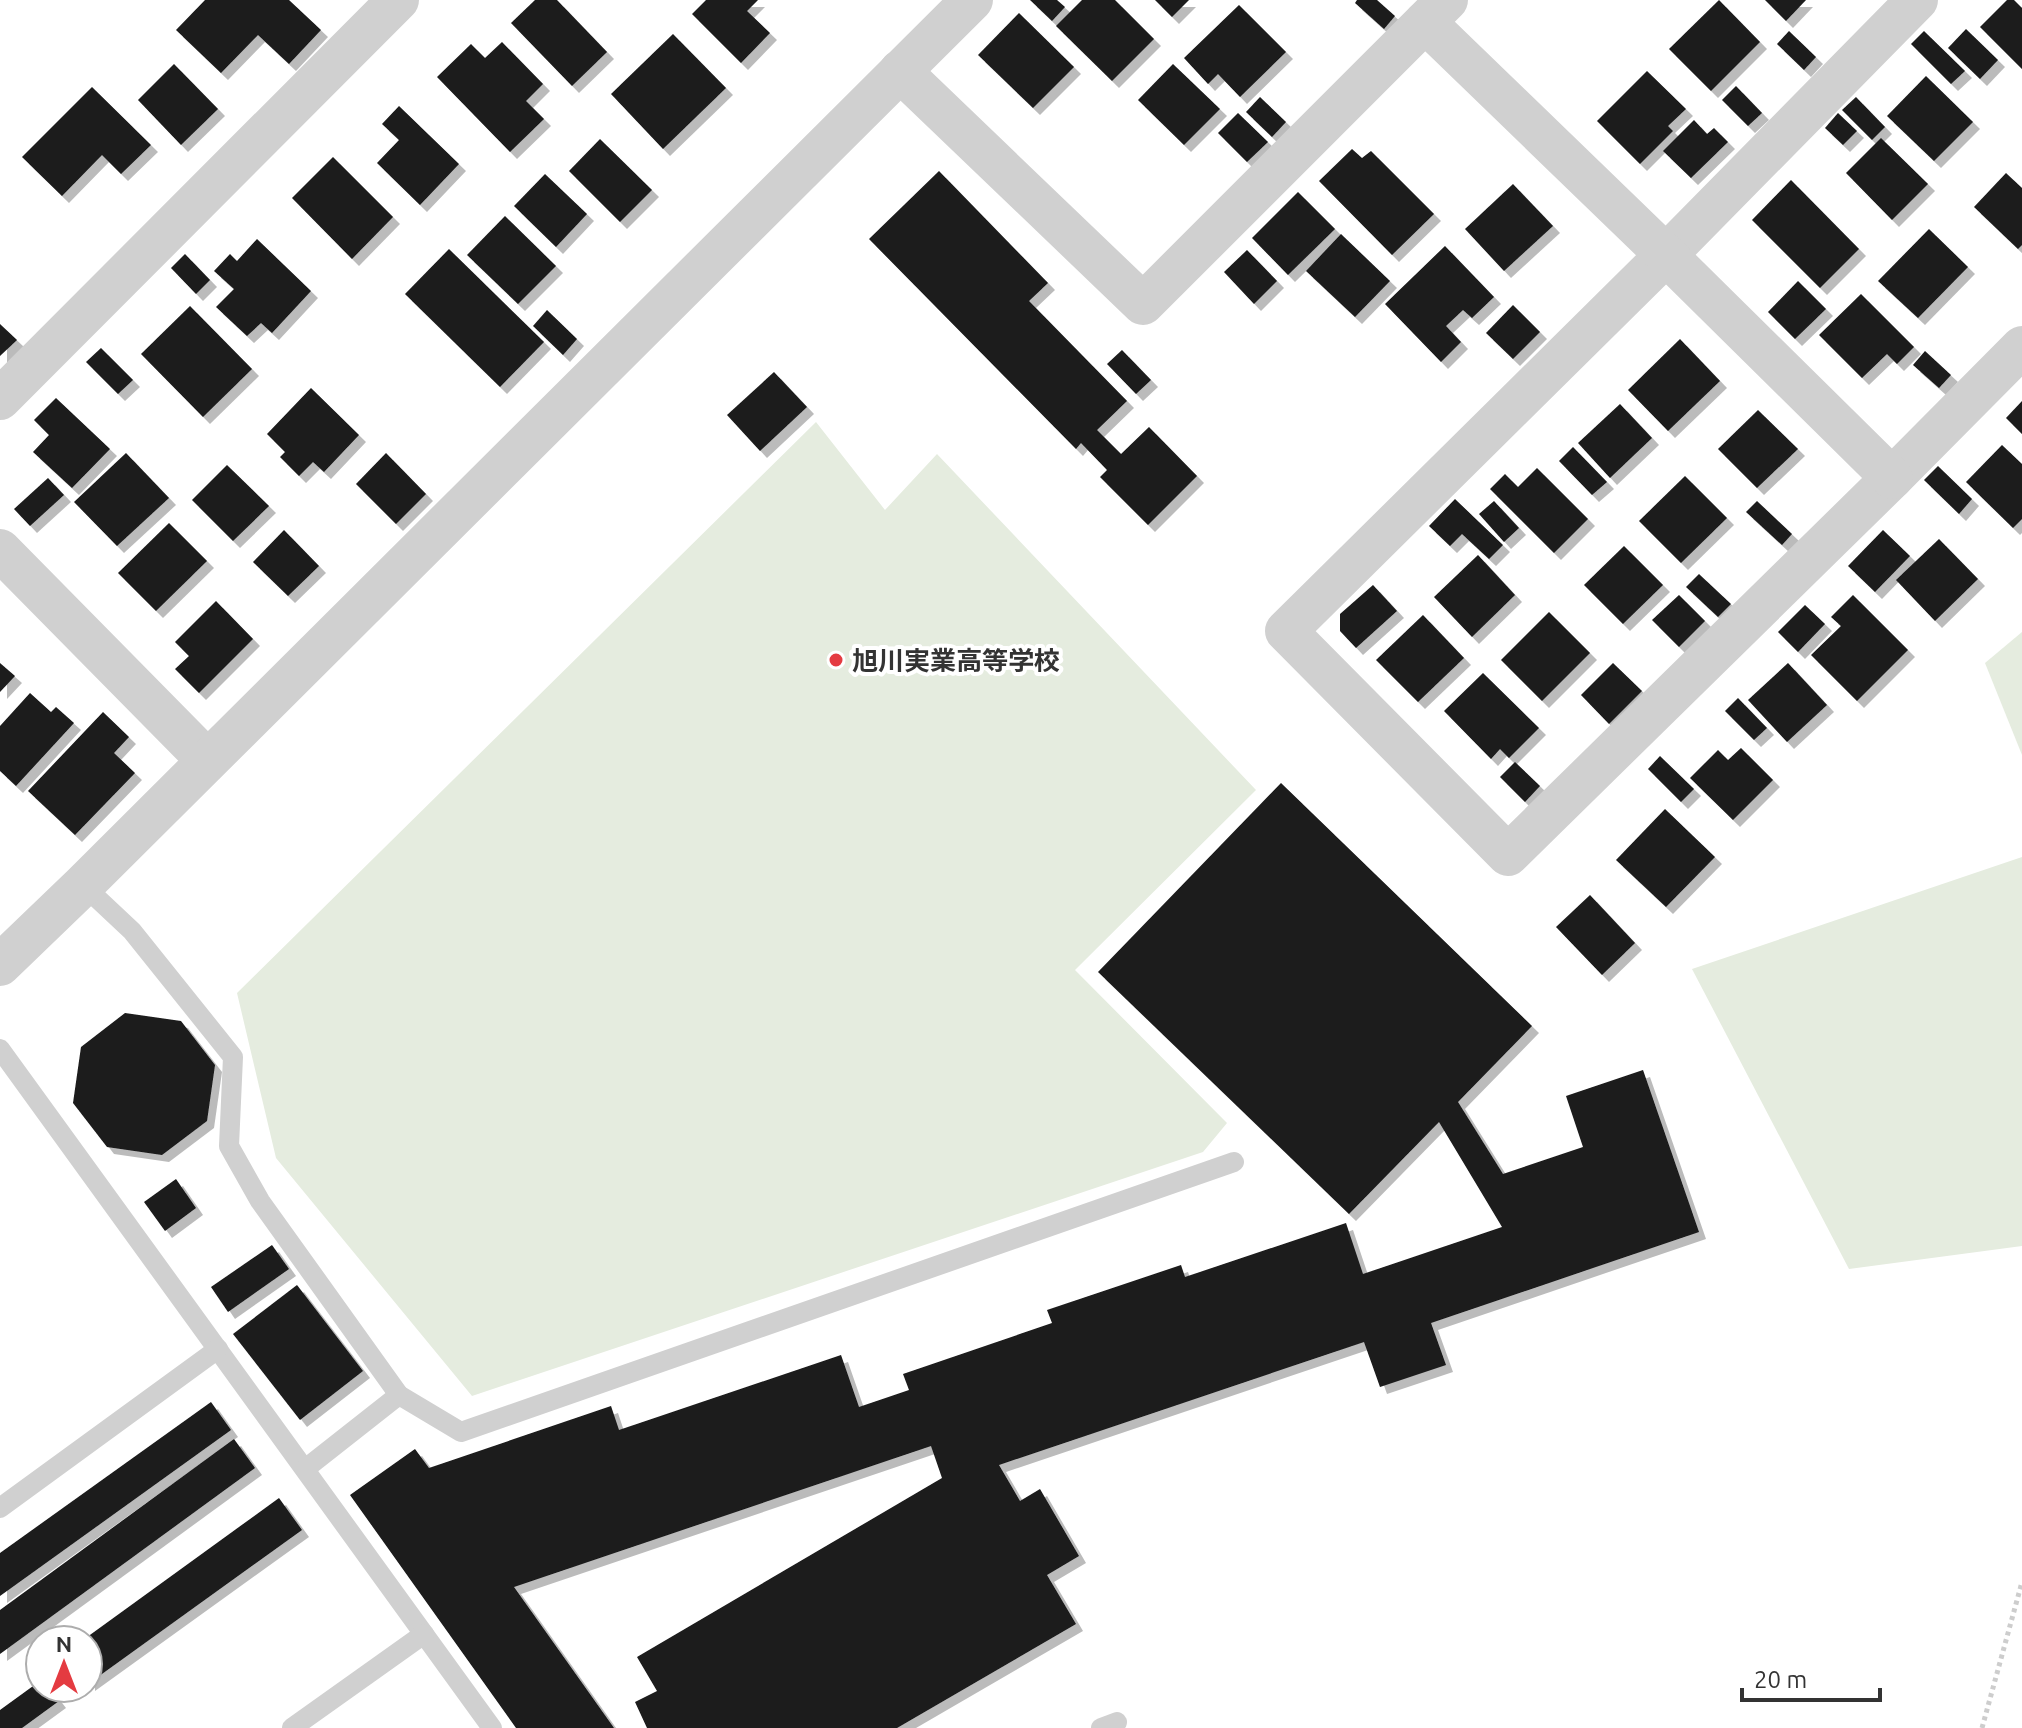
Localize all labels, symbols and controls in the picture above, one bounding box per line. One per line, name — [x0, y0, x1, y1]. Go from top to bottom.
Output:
place label: 旭川実業高等学校 — [852, 646, 1060, 675]
marker: 旭川実業高等学校 — [827, 651, 845, 669]
north arrow — [24, 1624, 104, 1704]
text: N — [56, 1631, 72, 1656]
scale bar — [1742, 1652, 1880, 1702]
text: 20 m — [1754, 1666, 1807, 1693]

